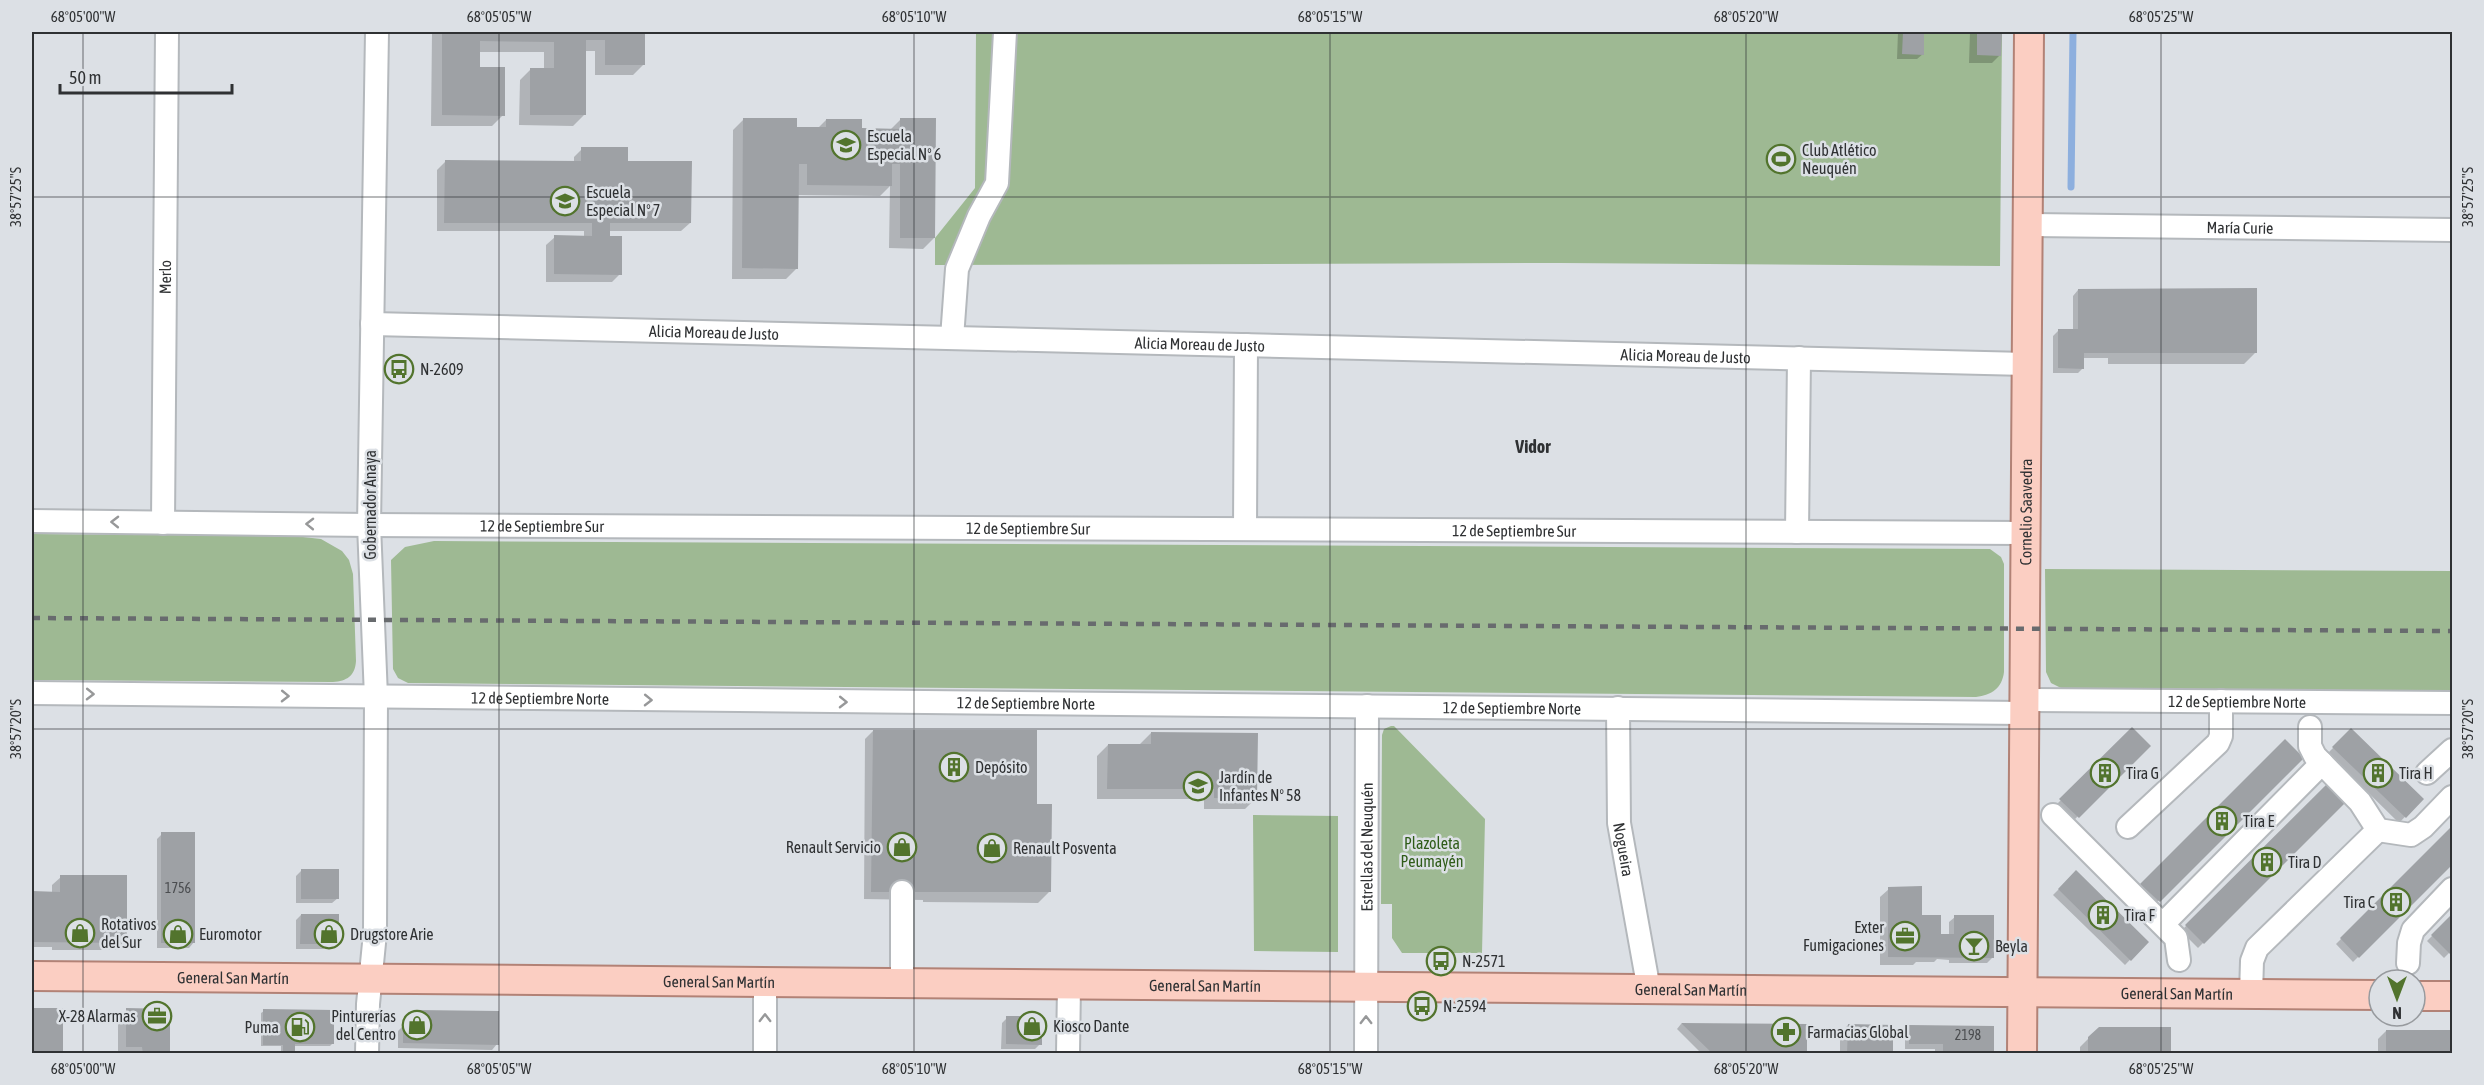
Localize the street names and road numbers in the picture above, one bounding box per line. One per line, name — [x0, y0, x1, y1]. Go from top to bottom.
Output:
street label: María Curie — [2206, 218, 2274, 237]
street label: Merlo — [156, 260, 174, 294]
street label: Alicia Moreau de Justo — [649, 322, 779, 343]
street label: Alicia Moreau de Justo — [1134, 333, 1265, 355]
street label: Alicia Moreau de Justo — [1620, 345, 1751, 366]
street label: Gobernador Anaya — [361, 450, 380, 560]
street label: Cornelio Saavedra — [2016, 459, 2035, 566]
street label: 12 de Septiembre Sur — [480, 517, 604, 536]
street label: 12 de Septiembre Sur — [966, 519, 1090, 538]
street label: 12 de Septiembre Sur — [1452, 521, 1576, 541]
street label: 12 de Septiembre Norte — [471, 688, 609, 708]
street label: 12 de Septiembre Norte — [2168, 692, 2306, 711]
street label: 12 de Septiembre Norte — [957, 693, 1095, 713]
street label: 12 de Septiembre Norte — [1443, 698, 1581, 718]
street label: Estrellas del Neuquén — [1357, 782, 1377, 912]
street label: Nogueira — [1610, 821, 1637, 878]
street label: General San Martín — [177, 968, 289, 987]
street label: General San Martín — [663, 972, 775, 991]
street label: General San Martín — [1149, 976, 1261, 995]
street label: General San Martín — [1635, 980, 1747, 999]
street label: General San Martín — [2121, 984, 2233, 1003]

